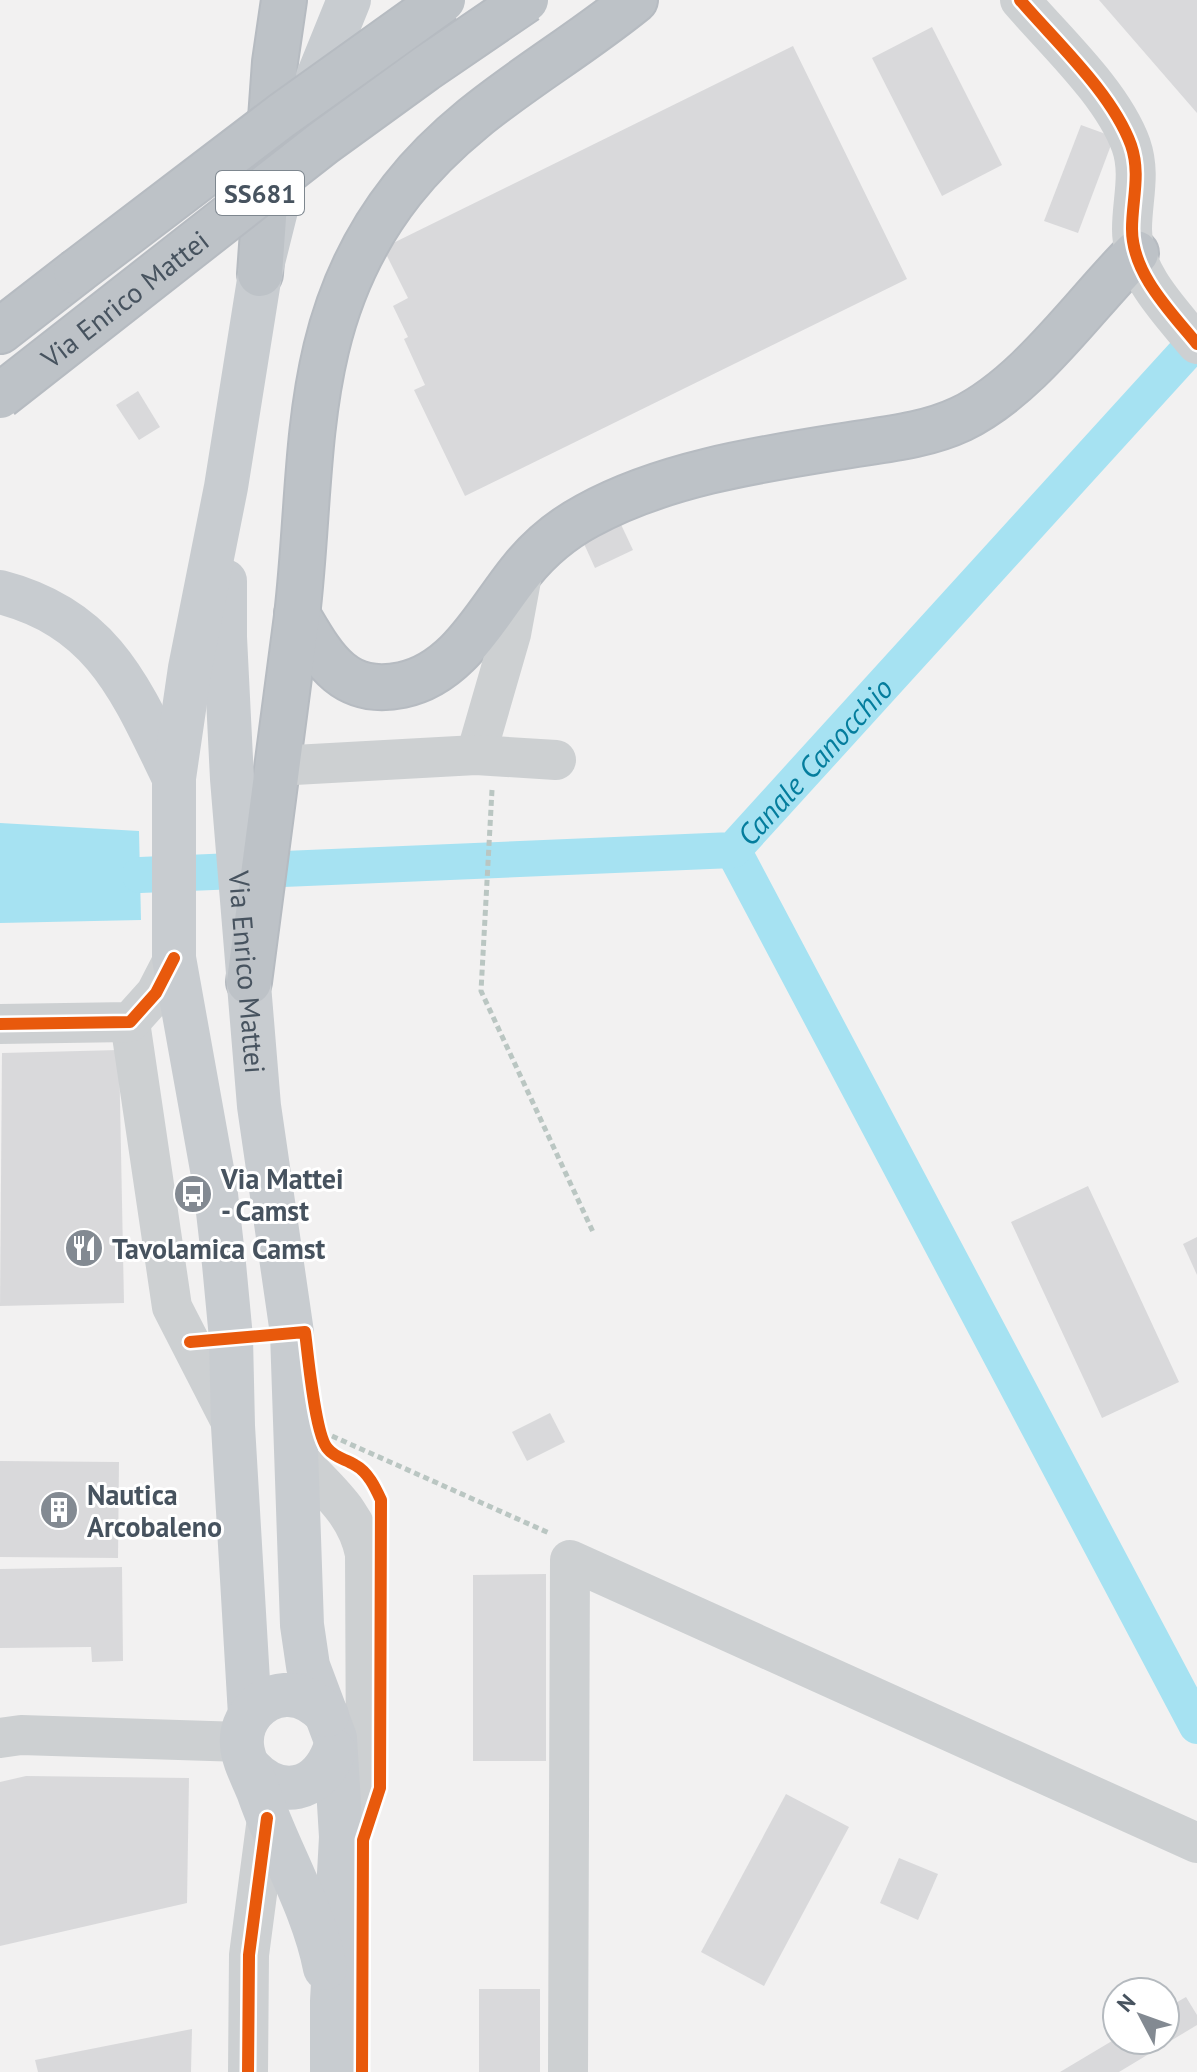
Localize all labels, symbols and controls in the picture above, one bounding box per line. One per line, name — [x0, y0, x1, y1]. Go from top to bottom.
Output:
road number: SS681 — [216, 171, 304, 215]
street label: Via Enrico Mattei — [32, 221, 216, 376]
water label: Canale Canocchio — [728, 669, 900, 853]
street label: Via Enrico Mattei — [221, 868, 275, 1075]
place label: Via Mattei - Camst — [220, 1160, 344, 1229]
bus stop icon: Via Mattei - Camst — [172, 1173, 214, 1215]
restaurant icon: Tavolamica Camst — [63, 1227, 105, 1269]
place label: Tavolamica Camst — [112, 1230, 326, 1267]
place label: Nautica Arcobaleno — [87, 1476, 222, 1545]
building icon: Nautica Arcobaleno — [38, 1489, 80, 1531]
north arrow — [1101, 1976, 1181, 2056]
text: N — [1111, 1988, 1141, 2018]

